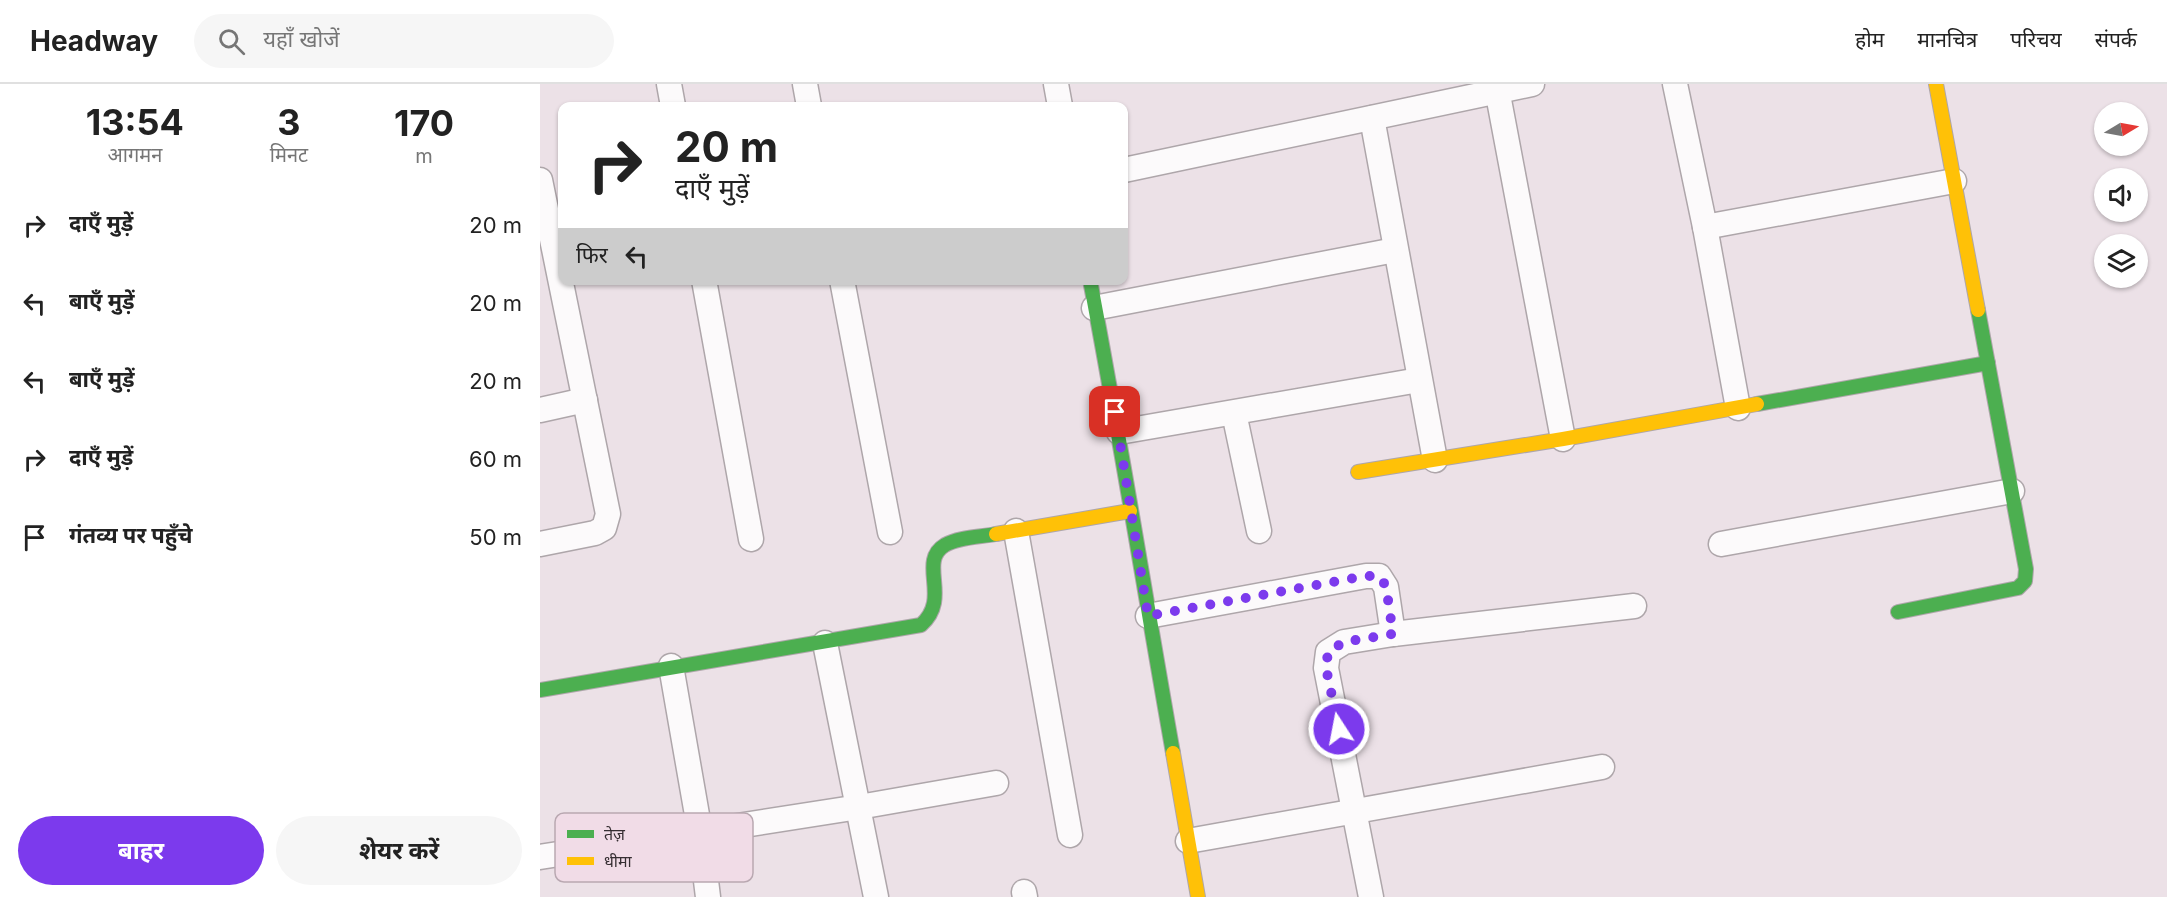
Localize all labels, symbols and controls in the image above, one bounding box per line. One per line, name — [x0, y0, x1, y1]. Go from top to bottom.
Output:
search box — [194, 14, 614, 68]
text: Headway — [30, 24, 158, 58]
icon: search — [215, 25, 248, 58]
text: यहाँ खोजें — [263, 26, 340, 52]
text: होम — [1855, 27, 1884, 52]
text: मानचित्र — [1917, 27, 1977, 52]
text: परिचय — [2010, 27, 2062, 52]
text: संपर्क — [2095, 27, 2137, 52]
text: 13:54 — [86, 100, 184, 144]
text: 3 — [277, 100, 301, 144]
text: 170 — [394, 101, 454, 145]
north arrow — [2094, 102, 2148, 156]
map controls — [2094, 102, 2148, 288]
text: 20 m — [675, 121, 778, 172]
icon: right — [576, 126, 654, 204]
text: आगमन — [108, 143, 162, 167]
text: मिनट — [270, 143, 308, 167]
text: m — [415, 144, 433, 168]
button: sound — [2094, 168, 2148, 222]
text: दाएँ मुड़ें — [675, 172, 749, 205]
icon: right — [18, 209, 51, 242]
text: दाएँ मुड़ें — [69, 210, 133, 236]
text: 20 m — [469, 212, 522, 238]
button: layers — [2094, 234, 2148, 288]
icon: left — [620, 240, 653, 273]
text: फिर — [576, 242, 608, 268]
icon: left — [18, 287, 51, 320]
text: बाएँ मुड़ें — [69, 288, 135, 314]
text: 20 m — [469, 290, 522, 316]
icon: left — [18, 365, 51, 398]
text: बाएँ मुड़ें — [69, 366, 135, 392]
text: 20 m — [469, 368, 522, 394]
pin — [1089, 386, 1140, 437]
icon: arrive — [1098, 395, 1131, 428]
icon: right — [18, 443, 51, 476]
text: दाएँ मुड़ें — [69, 444, 133, 470]
text: 60 m — [469, 446, 522, 472]
icon: arrive — [18, 521, 51, 554]
text: गंतव्य पर पहुँचे — [69, 522, 193, 548]
text: 50 m — [469, 524, 522, 550]
position arrow — [1307, 697, 1371, 761]
legend — [555, 813, 753, 882]
button: बाहर — [18, 816, 264, 885]
button: शेयर करें — [276, 816, 522, 885]
text: तेज़ — [604, 824, 626, 844]
text: धीमा — [604, 851, 633, 871]

